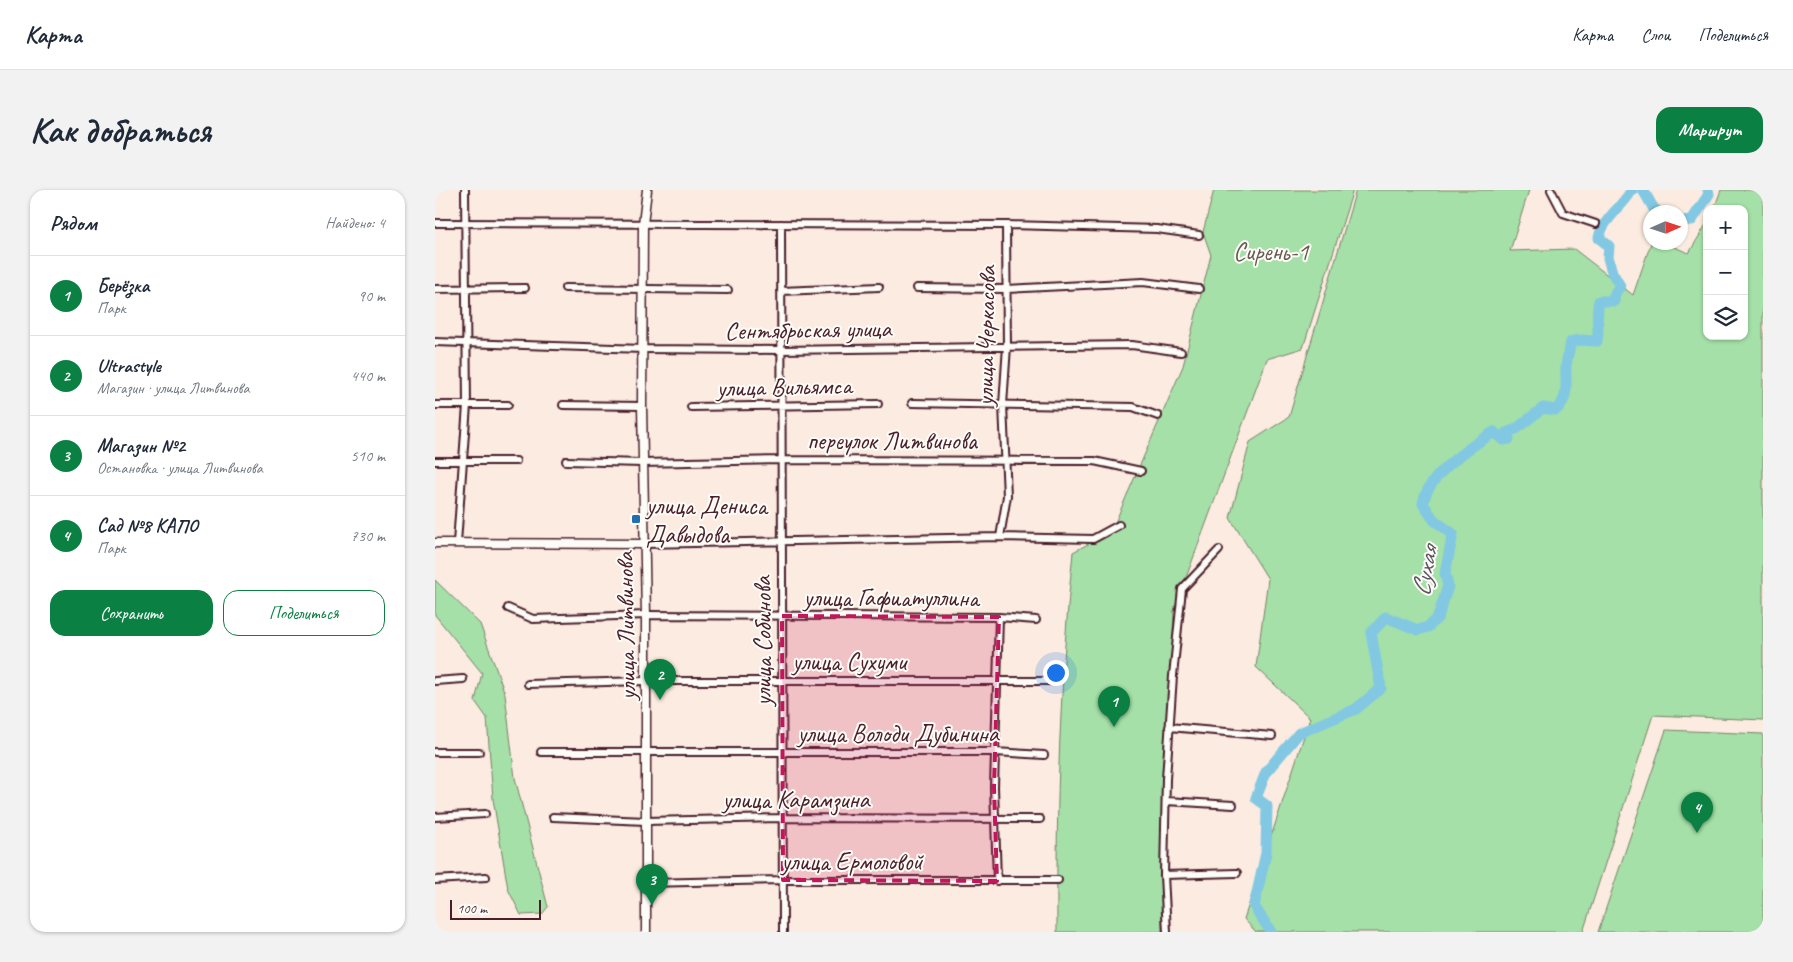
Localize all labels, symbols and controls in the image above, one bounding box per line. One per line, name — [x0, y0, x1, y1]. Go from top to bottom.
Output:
text: Карта — [25, 20, 82, 50]
text: Карта — [1572, 24, 1613, 46]
text: Слои — [1641, 24, 1670, 46]
text: Поделиться — [1698, 24, 1768, 46]
button: Маршрут — [1656, 107, 1763, 153]
text: Как добраться — [30, 108, 211, 153]
north arrow — [1643, 205, 1688, 250]
map controls — [1703, 205, 1748, 340]
button: + — [1703, 205, 1748, 250]
text: Рядом — [50, 210, 97, 236]
text: Найдено: 4 — [325, 213, 385, 233]
park label: Сирень-1 — [1233, 236, 1310, 268]
button: − — [1703, 250, 1748, 295]
street label: улица Черкасова — [969, 264, 1003, 408]
text: Берёзка — [97, 274, 149, 298]
text: 1 — [62, 286, 70, 306]
text: 90 m — [358, 286, 385, 306]
button: layers — [1703, 295, 1748, 340]
text: Парк — [97, 298, 126, 318]
street label: Сентябрьская улица — [724, 313, 894, 347]
text: Ultrastyle — [97, 354, 161, 378]
text: 2 — [62, 366, 70, 386]
text: 440 m — [351, 366, 385, 386]
street label: улица Вильямса — [714, 370, 855, 404]
text: Магазин · улица Литвинова — [97, 378, 249, 398]
street label: переулок Литвинова — [807, 425, 979, 457]
text: Магазин №2 — [97, 434, 185, 458]
text: 3 — [62, 446, 70, 466]
text: 510 m — [351, 446, 385, 466]
text: Остановка · улица Литвинова — [97, 458, 263, 478]
place label: улица Дениса Давыдова — [644, 490, 770, 551]
marker: улица Дениса Давыдова — [630, 513, 642, 525]
text: Сад №8 КАПО — [97, 514, 198, 538]
text: 4 — [62, 526, 70, 546]
text: 730 m — [351, 526, 385, 546]
text: Парк — [97, 538, 126, 558]
water label: Сухая — [1404, 540, 1446, 599]
street label: улица Литвинова — [609, 549, 643, 703]
street label: улица Собинова — [747, 574, 779, 708]
street label: улица Гафиатуллина — [802, 582, 981, 614]
button: Сохранить — [50, 590, 213, 636]
button: Поделиться — [223, 590, 385, 636]
street label: улица Сухуми — [790, 646, 908, 678]
pin: 2 — [644, 659, 676, 700]
your location — [1043, 660, 1069, 686]
pin: 1 — [1098, 686, 1130, 727]
street label: улица Володи Дубинина — [795, 718, 1001, 750]
street label: улица Карамзина — [721, 784, 871, 816]
pin: 4 — [1681, 792, 1713, 833]
street label: улица Ермоловой — [779, 846, 924, 878]
pin: 3 — [636, 864, 668, 905]
scale bar — [450, 897, 541, 920]
text: 100 m — [457, 900, 487, 917]

